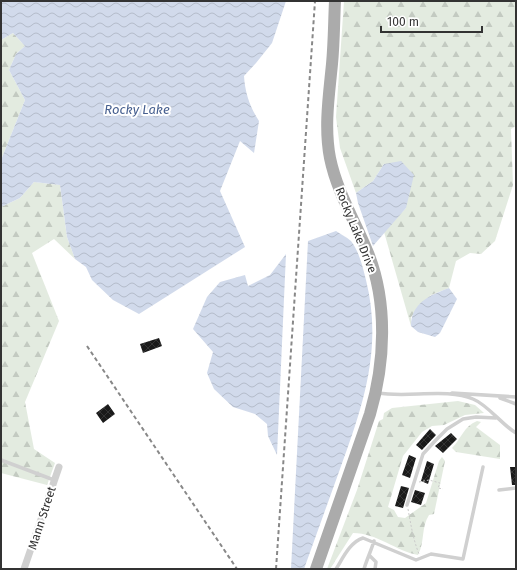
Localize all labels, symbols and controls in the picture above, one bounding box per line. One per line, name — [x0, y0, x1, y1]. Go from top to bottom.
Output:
scale bar — [381, 8, 482, 34]
text: 100 m — [387, 15, 419, 29]
water label: Rocky Lake — [104, 102, 170, 117]
street label: Rocky Lake Drive — [332, 185, 380, 275]
street label: Mann Street — [25, 484, 59, 551]

